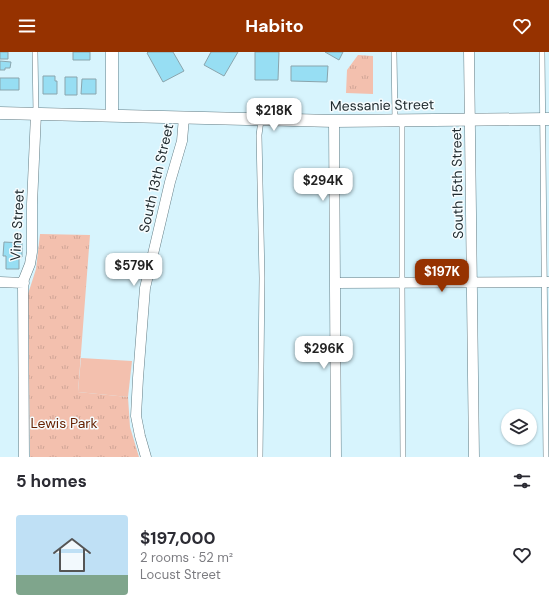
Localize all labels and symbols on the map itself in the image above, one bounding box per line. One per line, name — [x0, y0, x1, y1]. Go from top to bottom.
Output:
street label: Messanie Street — [330, 95, 434, 115]
pin: $218K — [246, 98, 302, 132]
street label: South 13th Street — [135, 122, 177, 234]
street label: South 15th Street — [447, 127, 467, 239]
pin: $294K — [295, 168, 351, 202]
street label: Vine Street — [6, 189, 28, 261]
pin: $579K — [106, 253, 162, 287]
pin: $197K — [414, 259, 470, 293]
pin: $296K — [296, 336, 352, 370]
park label: Lewis Park — [30, 414, 98, 432]

